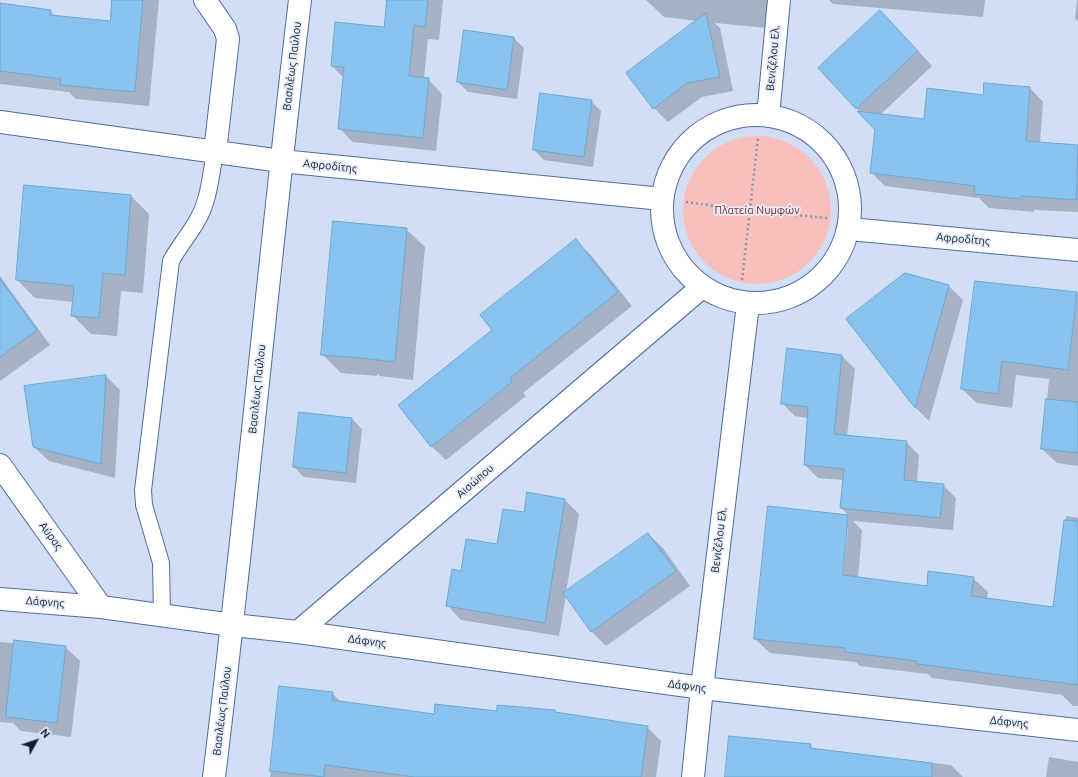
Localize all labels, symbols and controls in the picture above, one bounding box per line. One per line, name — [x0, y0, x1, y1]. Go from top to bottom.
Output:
street label: Βασιλέως Παύλου — [280, 21, 304, 111]
street label: Βενιζέλου Ελ. — [764, 24, 782, 92]
street label: Αφροδίτης — [303, 157, 357, 175]
park label: Πλατεία Νυμφών — [714, 203, 800, 217]
street label: Αφροδίτης — [936, 230, 990, 248]
street label: Βασιλέως Παύλου — [246, 344, 268, 434]
street label: Αισώπου — [454, 461, 496, 501]
street label: Βενιζέλου Ελ. — [708, 506, 730, 574]
street label: Αύρας — [36, 519, 66, 553]
street label: Δάφνης — [25, 594, 65, 610]
street label: Δάφνης — [347, 632, 387, 650]
street label: Βασιλέως Παύλου — [210, 666, 234, 756]
street label: Δάφνης — [667, 677, 707, 695]
street label: Δάφνης — [989, 713, 1029, 731]
north arrow — [16, 721, 56, 761]
text: N — [38, 726, 52, 740]

